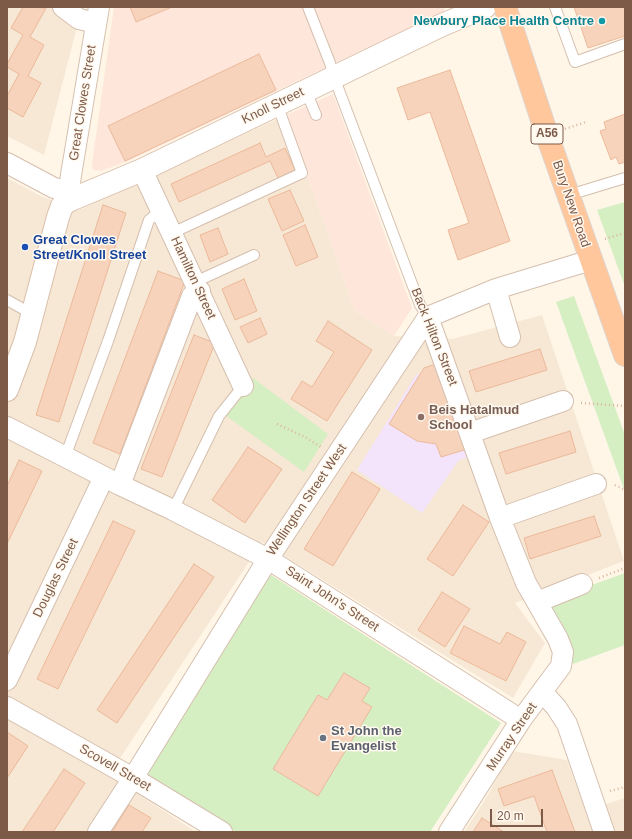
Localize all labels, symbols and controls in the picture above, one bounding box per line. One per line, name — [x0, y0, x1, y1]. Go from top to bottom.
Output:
place label: Newbury Place Health Centre — [413, 13, 594, 29]
marker: Newbury Place Health Centre — [597, 16, 607, 26]
street label: Great Clowes Street — [66, 44, 100, 162]
street label: Knoll Street — [239, 84, 307, 128]
road number: A56 — [531, 124, 563, 144]
street label: Bury New Road — [549, 158, 593, 250]
place label: Great Clowes Street/Knoll Street — [33, 232, 146, 263]
street label: Hamilton Street — [167, 234, 219, 322]
marker: Great Clowes Street/Knoll Street — [20, 242, 30, 252]
street label: Back Hilton Street — [407, 286, 461, 388]
place label: Beis Hatalmud School — [429, 402, 519, 433]
marker: Beis Hatalmud School — [416, 412, 426, 422]
street label: Wellington Street West — [264, 441, 350, 559]
street label: Douglas Street — [30, 536, 82, 620]
street label: Saint John's Street — [282, 563, 382, 635]
street label: Murray Street — [484, 700, 540, 774]
place label: St John the Evangelist — [331, 723, 402, 754]
marker: St John the Evangelist — [318, 733, 328, 743]
street label: Scovell Street — [76, 741, 154, 795]
scale bar — [492, 801, 545, 827]
text: 20 m — [497, 809, 524, 823]

